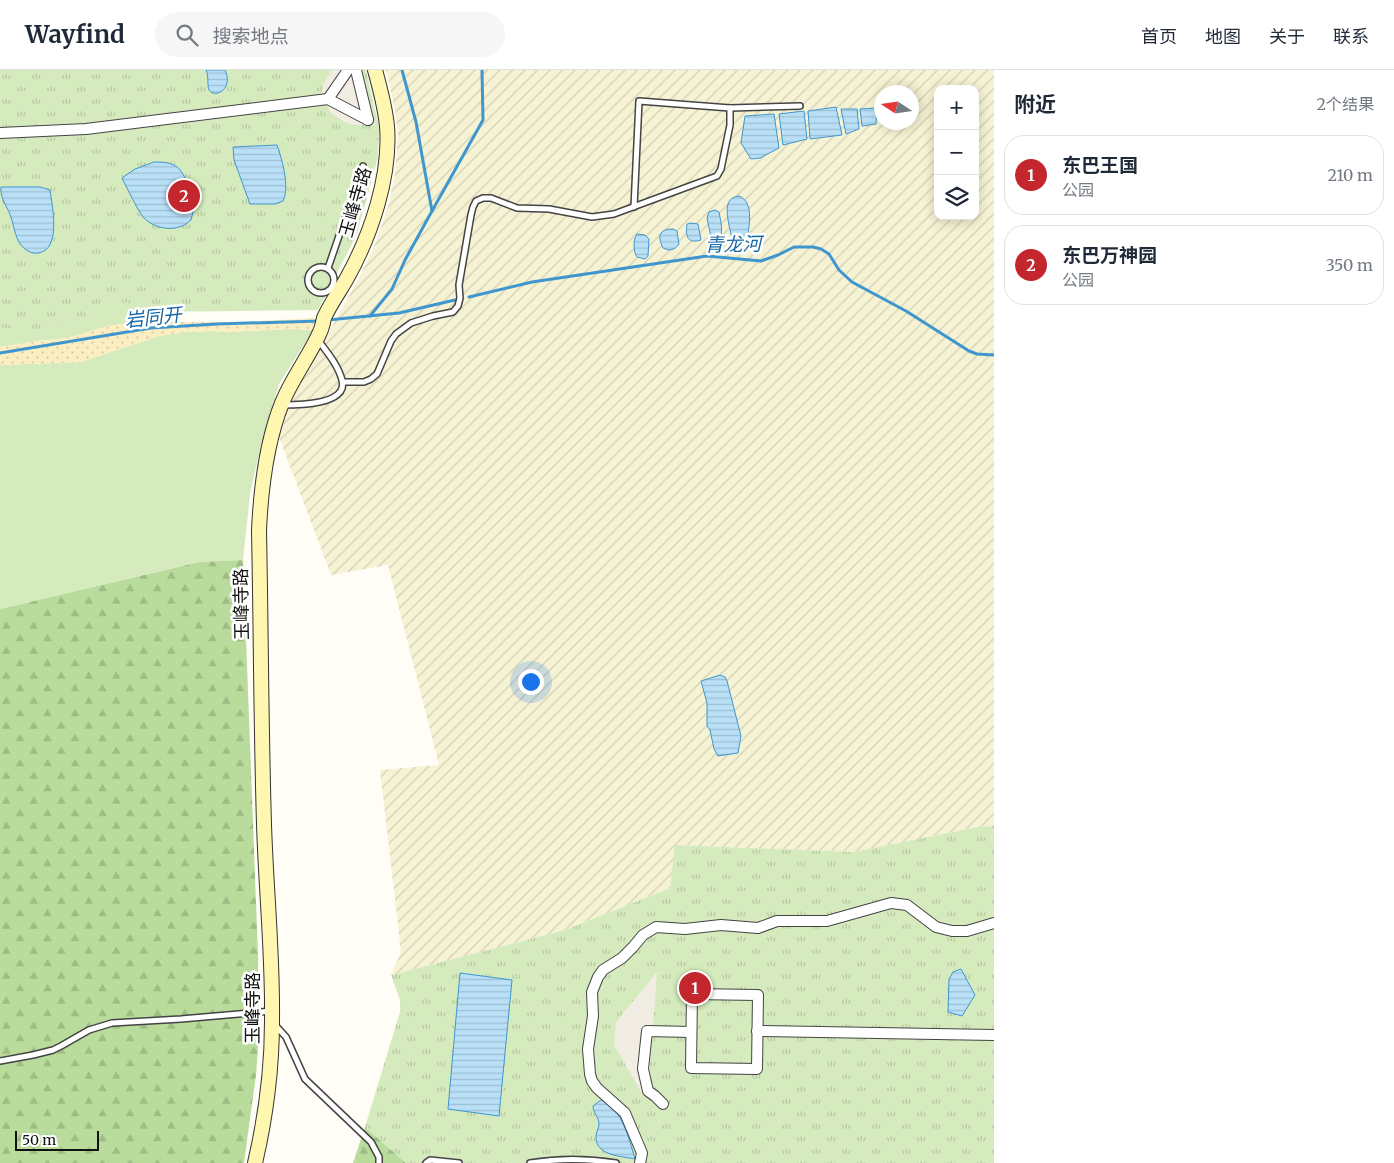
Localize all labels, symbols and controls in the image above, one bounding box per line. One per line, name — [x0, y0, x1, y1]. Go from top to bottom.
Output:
search box — [155, 12, 505, 57]
text: Wayfind — [25, 19, 125, 50]
icon: search — [173, 21, 201, 49]
text: 搜索地点 — [213, 24, 289, 48]
text: 首页 — [1141, 25, 1177, 48]
text: 地图 — [1205, 25, 1241, 48]
text: 关于 — [1269, 25, 1305, 48]
text: 联系 — [1333, 25, 1369, 48]
north arrow — [874, 85, 919, 130]
map controls — [934, 85, 979, 220]
button: + — [934, 85, 979, 130]
text: 附近 — [1014, 91, 1056, 118]
text: 2个结果 — [1316, 94, 1374, 114]
button: − — [934, 130, 979, 175]
text: 东巴王国 — [1062, 153, 1138, 177]
street label: 玉峰寺路 — [334, 164, 376, 240]
text: 1 — [1027, 165, 1035, 185]
text: 210 m — [1328, 165, 1373, 185]
button: layers — [934, 175, 979, 220]
pin: 2 — [168, 177, 200, 215]
text: 公园 — [1062, 180, 1094, 200]
water label: 青龙河 — [704, 231, 766, 256]
text: 东巴万神园 — [1062, 243, 1157, 267]
text: 2 — [1026, 255, 1036, 275]
text: 350 m — [1326, 255, 1373, 275]
text: 公园 — [1062, 270, 1094, 290]
water label: 岩同开 — [123, 302, 186, 332]
street label: 玉峰寺路 — [229, 568, 253, 640]
your location — [518, 669, 544, 695]
pin: 1 — [679, 969, 711, 1007]
street label: 玉峰寺路 — [241, 972, 264, 1044]
scale bar — [15, 1128, 99, 1151]
text: 50 m — [22, 1131, 56, 1149]

